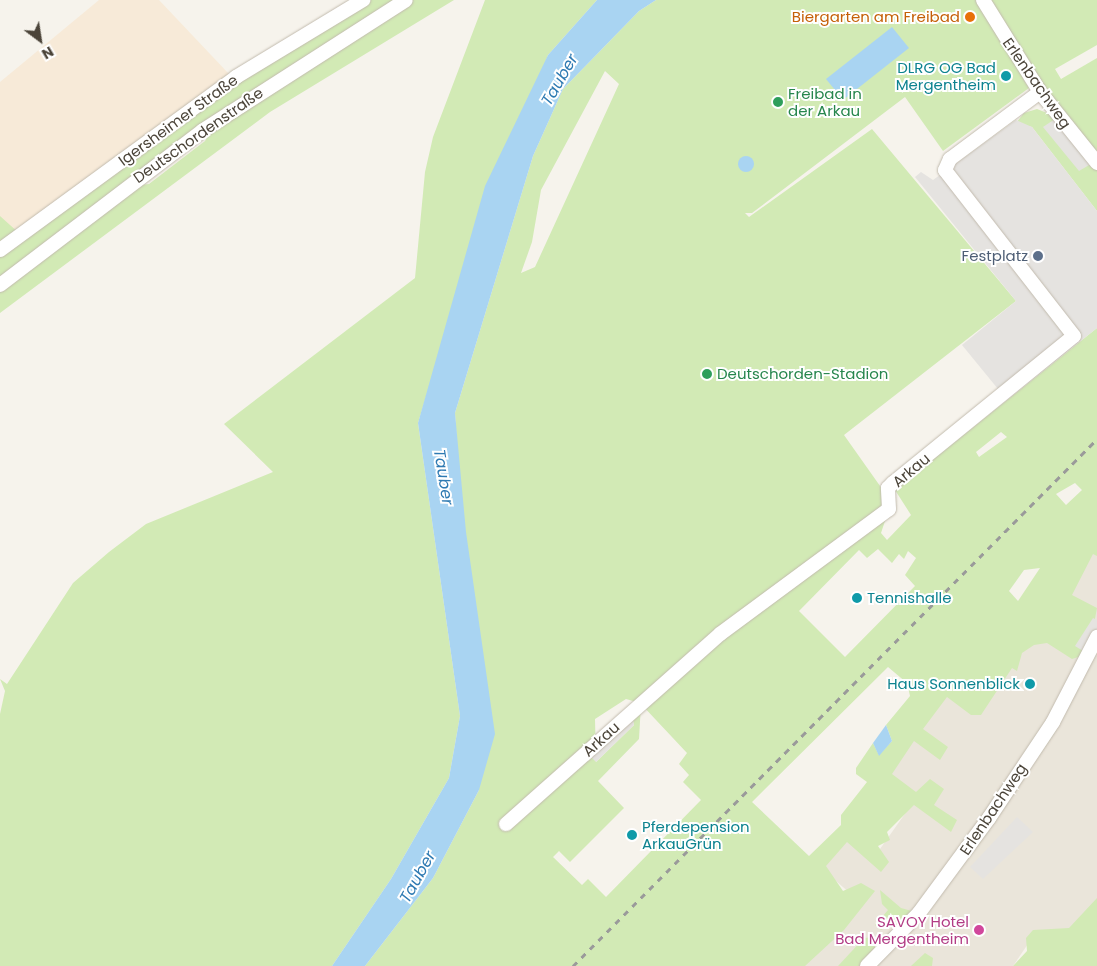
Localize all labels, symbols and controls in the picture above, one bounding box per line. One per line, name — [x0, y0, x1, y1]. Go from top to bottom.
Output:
place label: Biergarten am Freibad — [792, 8, 960, 26]
marker: Biergarten am Freibad — [964, 11, 976, 23]
north arrow — [15, 15, 65, 65]
street label: Erlenbachweg — [999, 34, 1075, 132]
text: N — [38, 42, 57, 64]
water label: Tauber — [538, 51, 582, 109]
place label: DLRG OG Bad Mergentheim — [896, 58, 996, 93]
marker: DLRG OG Bad Mergentheim — [1000, 70, 1012, 82]
street label: Igersheimer Straße — [115, 71, 241, 169]
street label: Deutschordenstraße — [130, 83, 266, 187]
place label: Freibad in der Arkau — [788, 84, 862, 119]
marker: Freibad in der Arkau — [772, 96, 784, 108]
place label: Festplatz — [962, 247, 1028, 265]
marker: Festplatz — [1032, 250, 1044, 262]
place label: Deutschorden-Stadion — [717, 365, 888, 383]
marker: Deutschorden-Stadion — [701, 368, 713, 380]
water label: Tauber — [429, 448, 457, 506]
street label: Arkau — [889, 449, 933, 491]
place label: Tennishalle — [867, 589, 952, 607]
marker: Tennishalle — [851, 592, 863, 604]
place label: Haus Sonnenblick — [887, 675, 1020, 693]
marker: Haus Sonnenblick — [1024, 678, 1036, 690]
street label: Arkau — [579, 718, 623, 760]
street label: Erlenbachweg — [956, 760, 1030, 858]
place label: Pferdepension ArkauGrün — [642, 817, 750, 852]
marker: Pferdepension ArkauGrün — [626, 829, 638, 841]
water label: Tauber — [396, 848, 440, 906]
place label: SAVOY Hotel Bad Mergentheim — [835, 912, 969, 947]
marker: SAVOY Hotel Bad Mergentheim — [973, 924, 985, 936]

